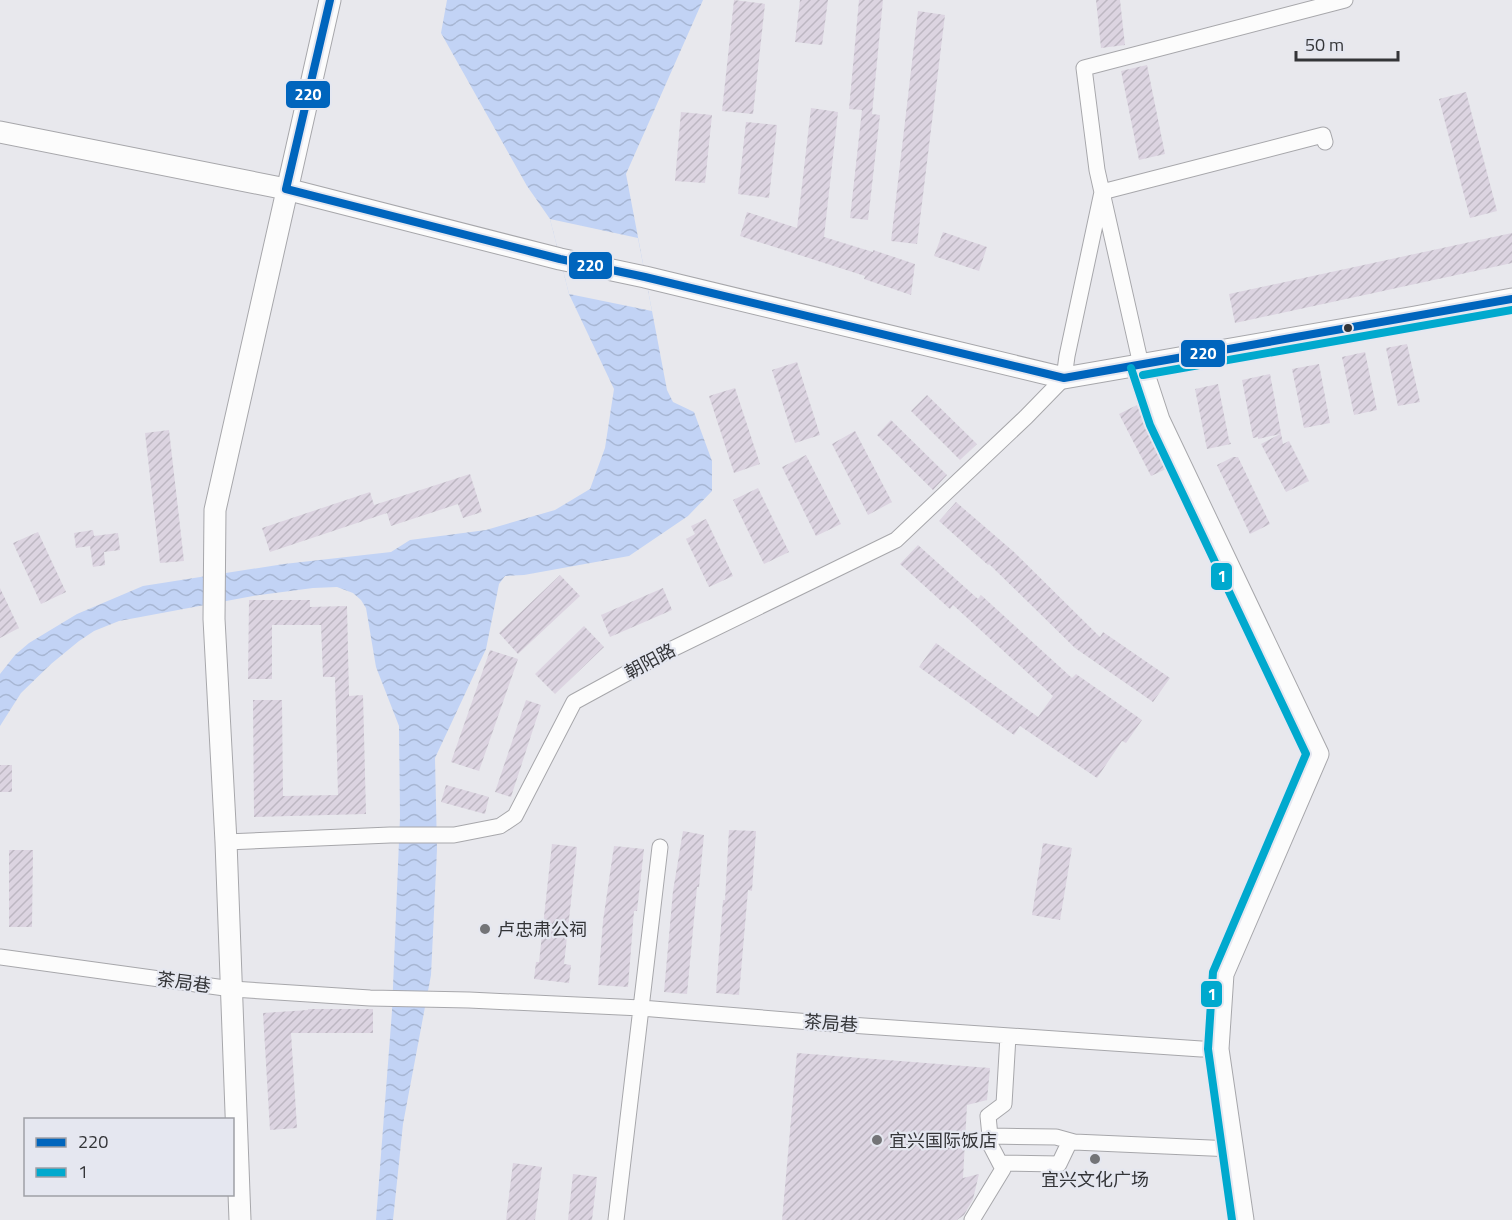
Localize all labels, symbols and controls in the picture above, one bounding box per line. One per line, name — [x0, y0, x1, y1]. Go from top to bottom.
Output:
scale bar — [1296, 24, 1398, 62]
text: 50 m — [1305, 31, 1344, 58]
line badge: 220 — [285, 80, 331, 109]
text: 220 — [295, 82, 321, 106]
line badge: 220 — [568, 251, 613, 280]
text: 220 — [577, 253, 603, 277]
unlabelled marker — [1342, 322, 1354, 334]
line badge: 220 — [1180, 339, 1226, 368]
text: 220 — [1190, 341, 1216, 365]
line badge: 1 — [1210, 562, 1233, 591]
text: 1 — [1218, 564, 1226, 588]
street label: 朝阳路 — [620, 636, 680, 686]
place label: 卢忠肃公祠 — [497, 916, 587, 943]
marker: 卢忠肃公祠 — [478, 922, 492, 936]
street label: 茶局巷 — [155, 965, 213, 999]
line badge: 1 — [1200, 980, 1223, 1008]
text: 1 — [1208, 982, 1216, 1006]
street label: 茶局巷 — [803, 1008, 859, 1038]
legend — [24, 1118, 234, 1196]
place label: 宜兴国际饭店 — [889, 1127, 997, 1154]
text: 220 — [78, 1128, 108, 1155]
marker: 宜兴国际饭店 — [870, 1133, 884, 1147]
marker: 宜兴文化广场 — [1088, 1152, 1102, 1166]
text: 1 — [78, 1158, 88, 1185]
place label: 宜兴文化广场 — [1041, 1166, 1149, 1193]

